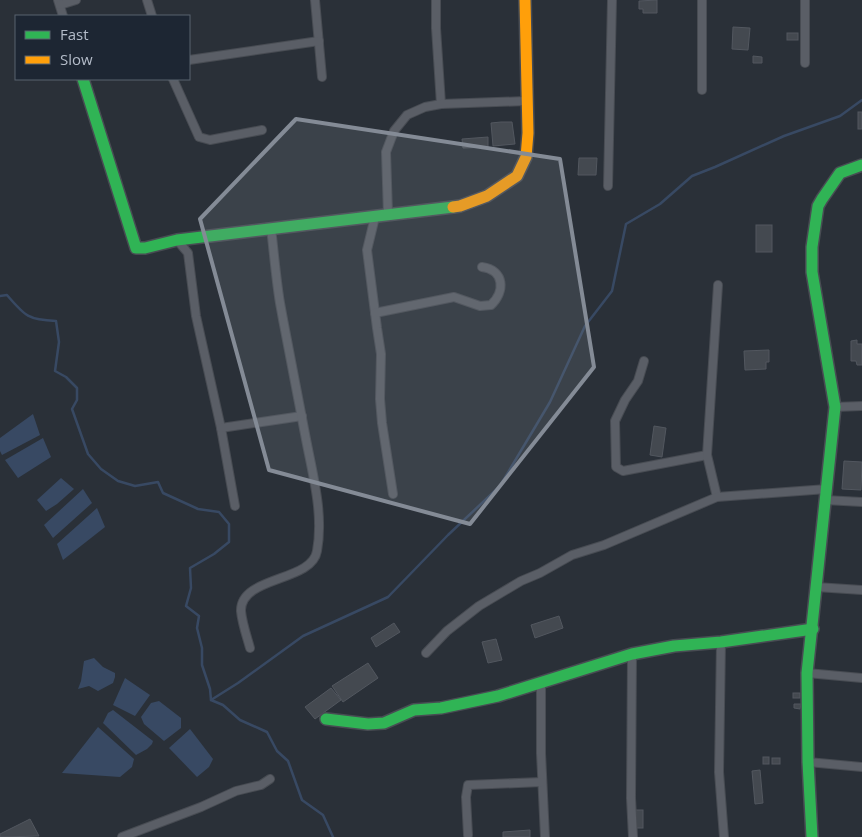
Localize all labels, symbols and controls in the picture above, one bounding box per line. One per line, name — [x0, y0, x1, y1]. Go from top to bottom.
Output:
legend — [15, 15, 190, 80]
text: Fast — [60, 24, 89, 44]
text: Slow — [60, 49, 93, 69]

